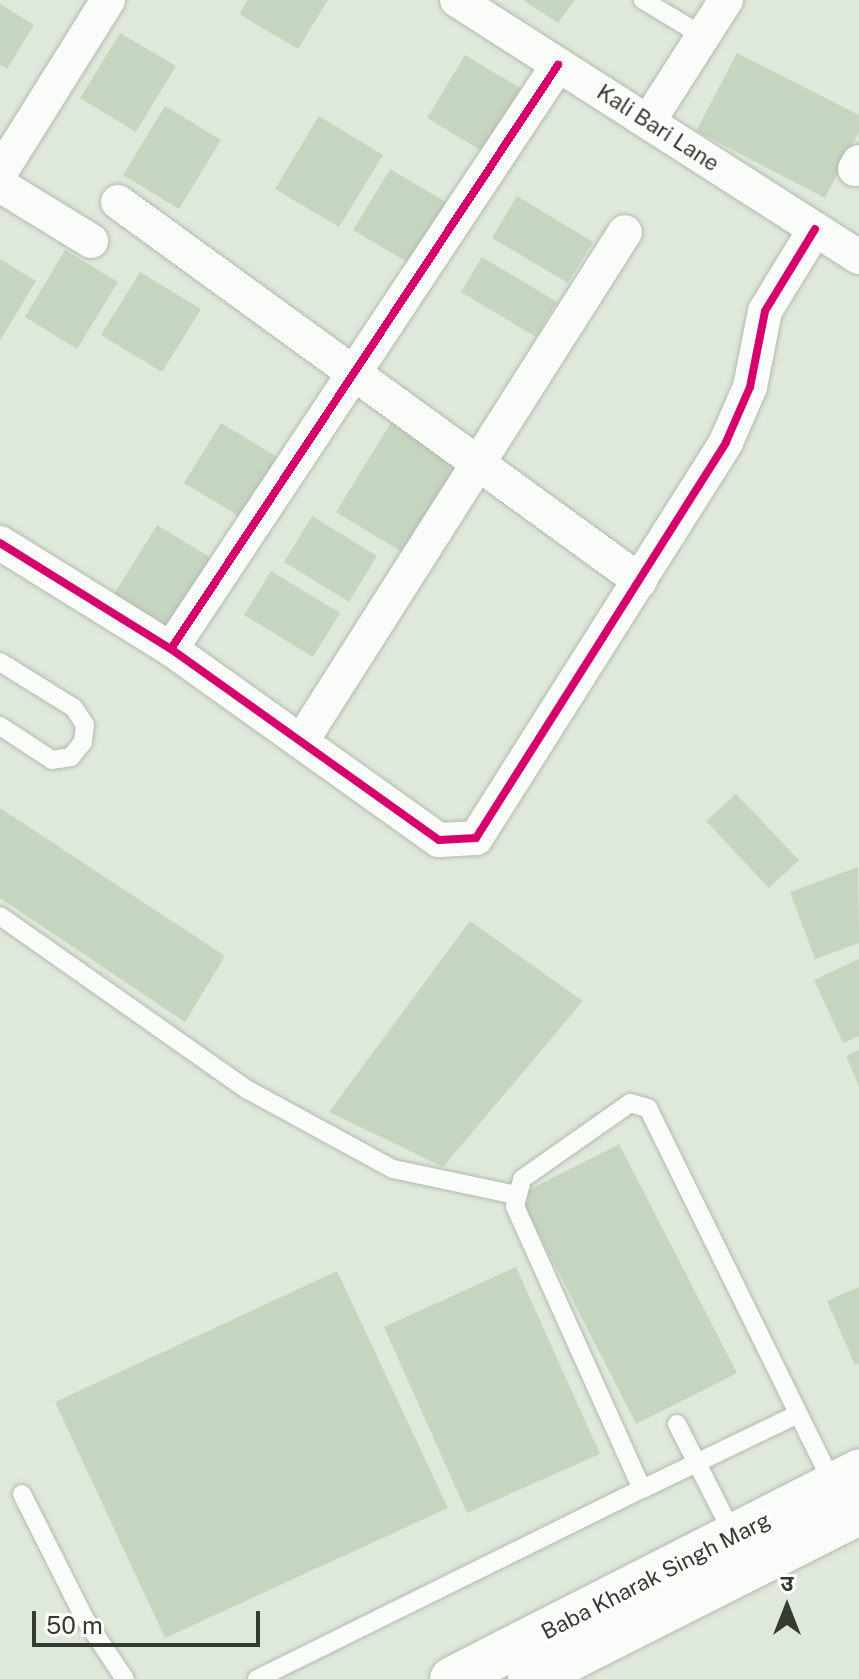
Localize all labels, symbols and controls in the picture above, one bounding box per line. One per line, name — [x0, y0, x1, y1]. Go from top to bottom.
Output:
street label: Kali Bari Lane — [592, 79, 724, 177]
street label: Baba Kharak Singh Marg — [537, 1507, 775, 1645]
north arrow — [747, 1567, 827, 1647]
text: उ — [781, 1570, 793, 1596]
scale bar — [36, 1595, 264, 1645]
text: 50 m — [46, 1611, 103, 1639]

